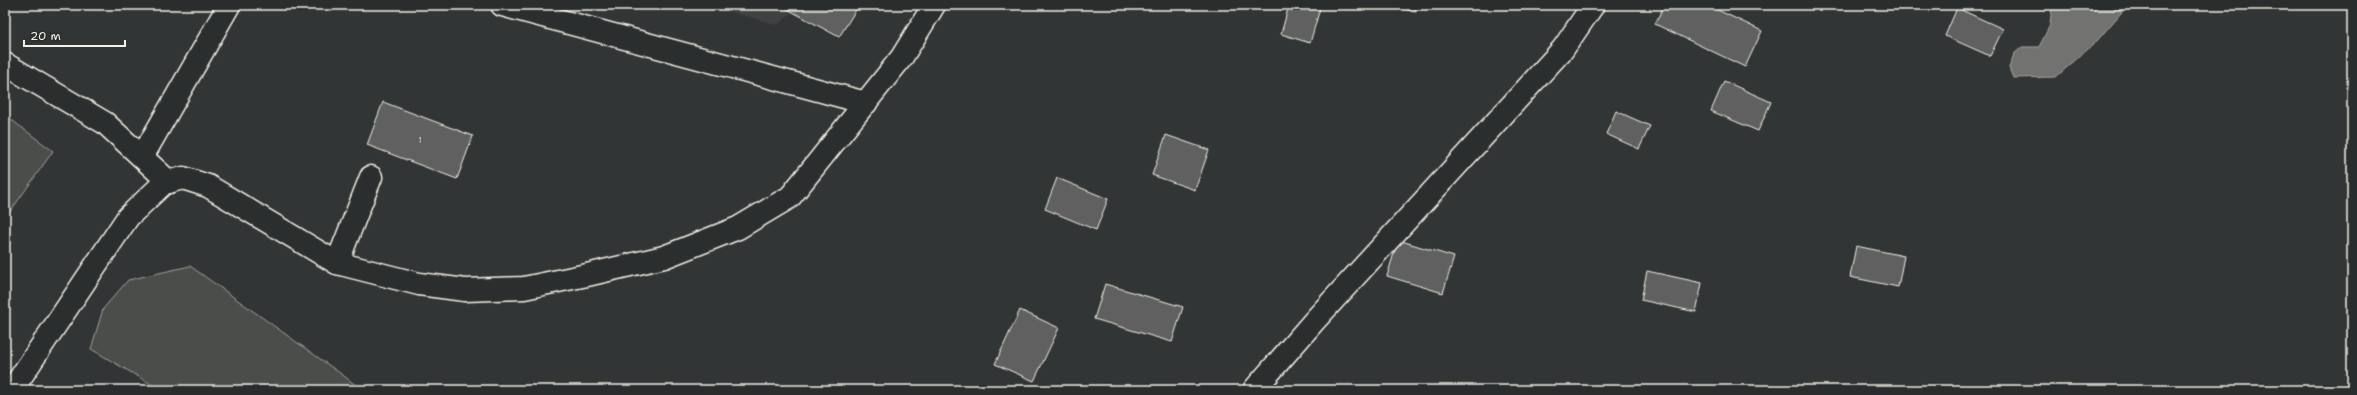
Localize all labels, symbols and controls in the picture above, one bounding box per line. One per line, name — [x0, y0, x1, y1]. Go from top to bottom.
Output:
scale bar — [24, 22, 125, 48]
text: 20 m — [30, 28, 61, 44]
house number: 1 — [418, 135, 422, 146]

